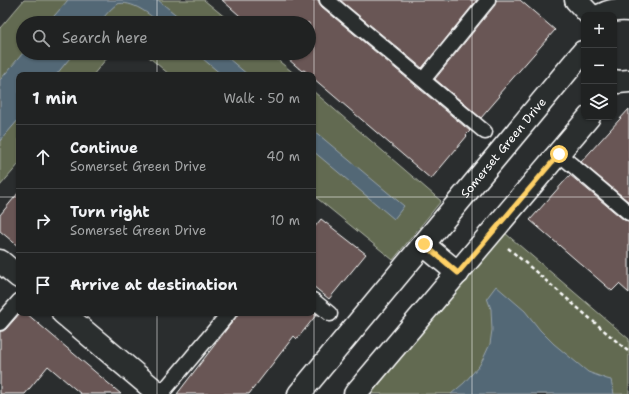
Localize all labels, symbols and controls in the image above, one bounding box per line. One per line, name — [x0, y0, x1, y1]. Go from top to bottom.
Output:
map controls — [581, 12, 617, 120]
button: + — [581, 12, 617, 48]
search box — [16, 16, 316, 60]
icon: search — [30, 27, 52, 49]
text: Search here — [62, 28, 148, 48]
button: − — [581, 48, 617, 84]
button: layers — [581, 84, 617, 120]
text: 1 min — [32, 87, 77, 109]
text: Walk · 50 m — [223, 90, 300, 107]
street label: Somerset Green Drive — [457, 94, 550, 201]
text: Continue — [70, 138, 138, 158]
route start — [550, 145, 568, 163]
icon: ahead — [32, 146, 54, 168]
text: 40 m — [266, 148, 300, 165]
text: Somerset Green Drive — [70, 158, 206, 175]
text: Turn right — [70, 202, 150, 222]
icon: right — [32, 210, 54, 232]
text: 10 m — [270, 212, 300, 229]
text: Somerset Green Drive — [70, 222, 206, 239]
route end — [415, 235, 433, 253]
icon: arrive — [32, 274, 54, 296]
text: Arrive at destination — [70, 275, 238, 295]

